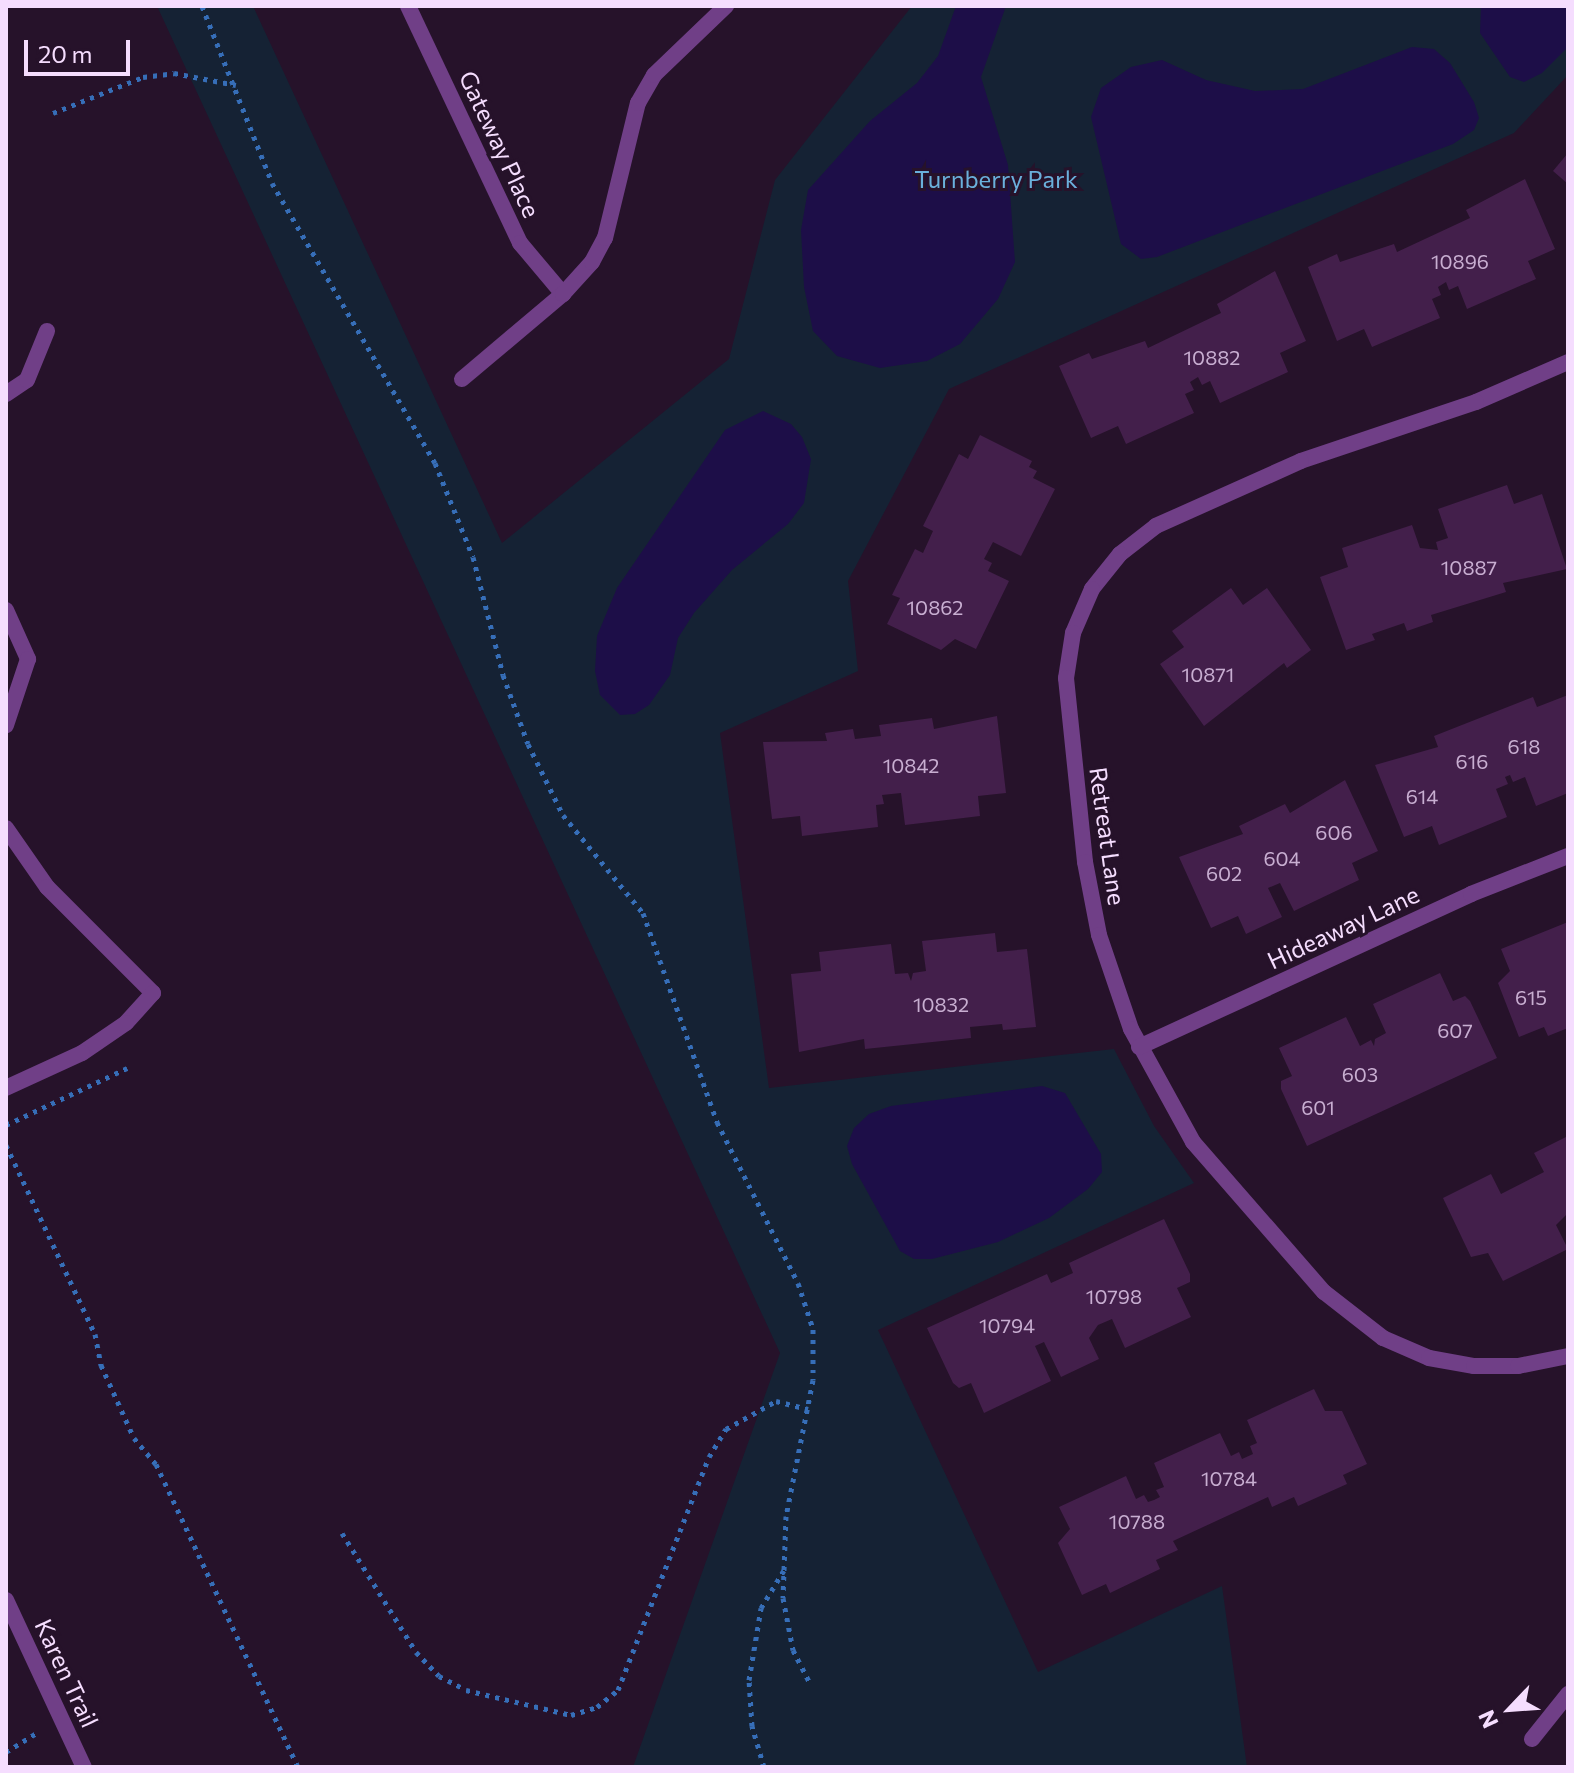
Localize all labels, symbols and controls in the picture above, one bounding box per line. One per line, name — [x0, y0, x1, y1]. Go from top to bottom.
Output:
scale bar — [28, 24, 134, 74]
text: 20 m — [38, 39, 92, 68]
street label: Gateway Place — [453, 66, 547, 222]
park label: Turnberry Park — [914, 165, 1078, 193]
house number: 10896 — [1431, 249, 1489, 273]
house number: 10882 — [1184, 345, 1240, 369]
house number: 10887 — [1441, 555, 1497, 579]
house number: 10862 — [907, 595, 963, 619]
house number: 10871 — [1182, 662, 1234, 686]
house number: 618 — [1508, 734, 1540, 758]
house number: 616 — [1456, 749, 1488, 773]
house number: 10842 — [883, 753, 939, 777]
street label: Retreat Lane — [1084, 765, 1132, 907]
house number: 614 — [1406, 784, 1438, 808]
house number: 606 — [1315, 820, 1353, 844]
house number: 604 — [1263, 846, 1301, 870]
house number: 602 — [1206, 861, 1242, 885]
street label: Hideaway Lane — [1263, 879, 1423, 975]
house number: 615 — [1515, 985, 1547, 1009]
house number: 10832 — [913, 992, 969, 1016]
house number: 607 — [1437, 1018, 1473, 1042]
house number: 603 — [1342, 1062, 1378, 1086]
house number: 601 — [1301, 1095, 1335, 1119]
house number: 10798 — [1086, 1284, 1142, 1308]
house number: 10794 — [979, 1313, 1035, 1337]
house number: 10784 — [1201, 1466, 1257, 1490]
house number: 10788 — [1109, 1509, 1165, 1533]
street label: Karen Trail — [29, 1614, 105, 1732]
north arrow — [1470, 1669, 1550, 1749]
text: N — [1472, 1706, 1504, 1733]

